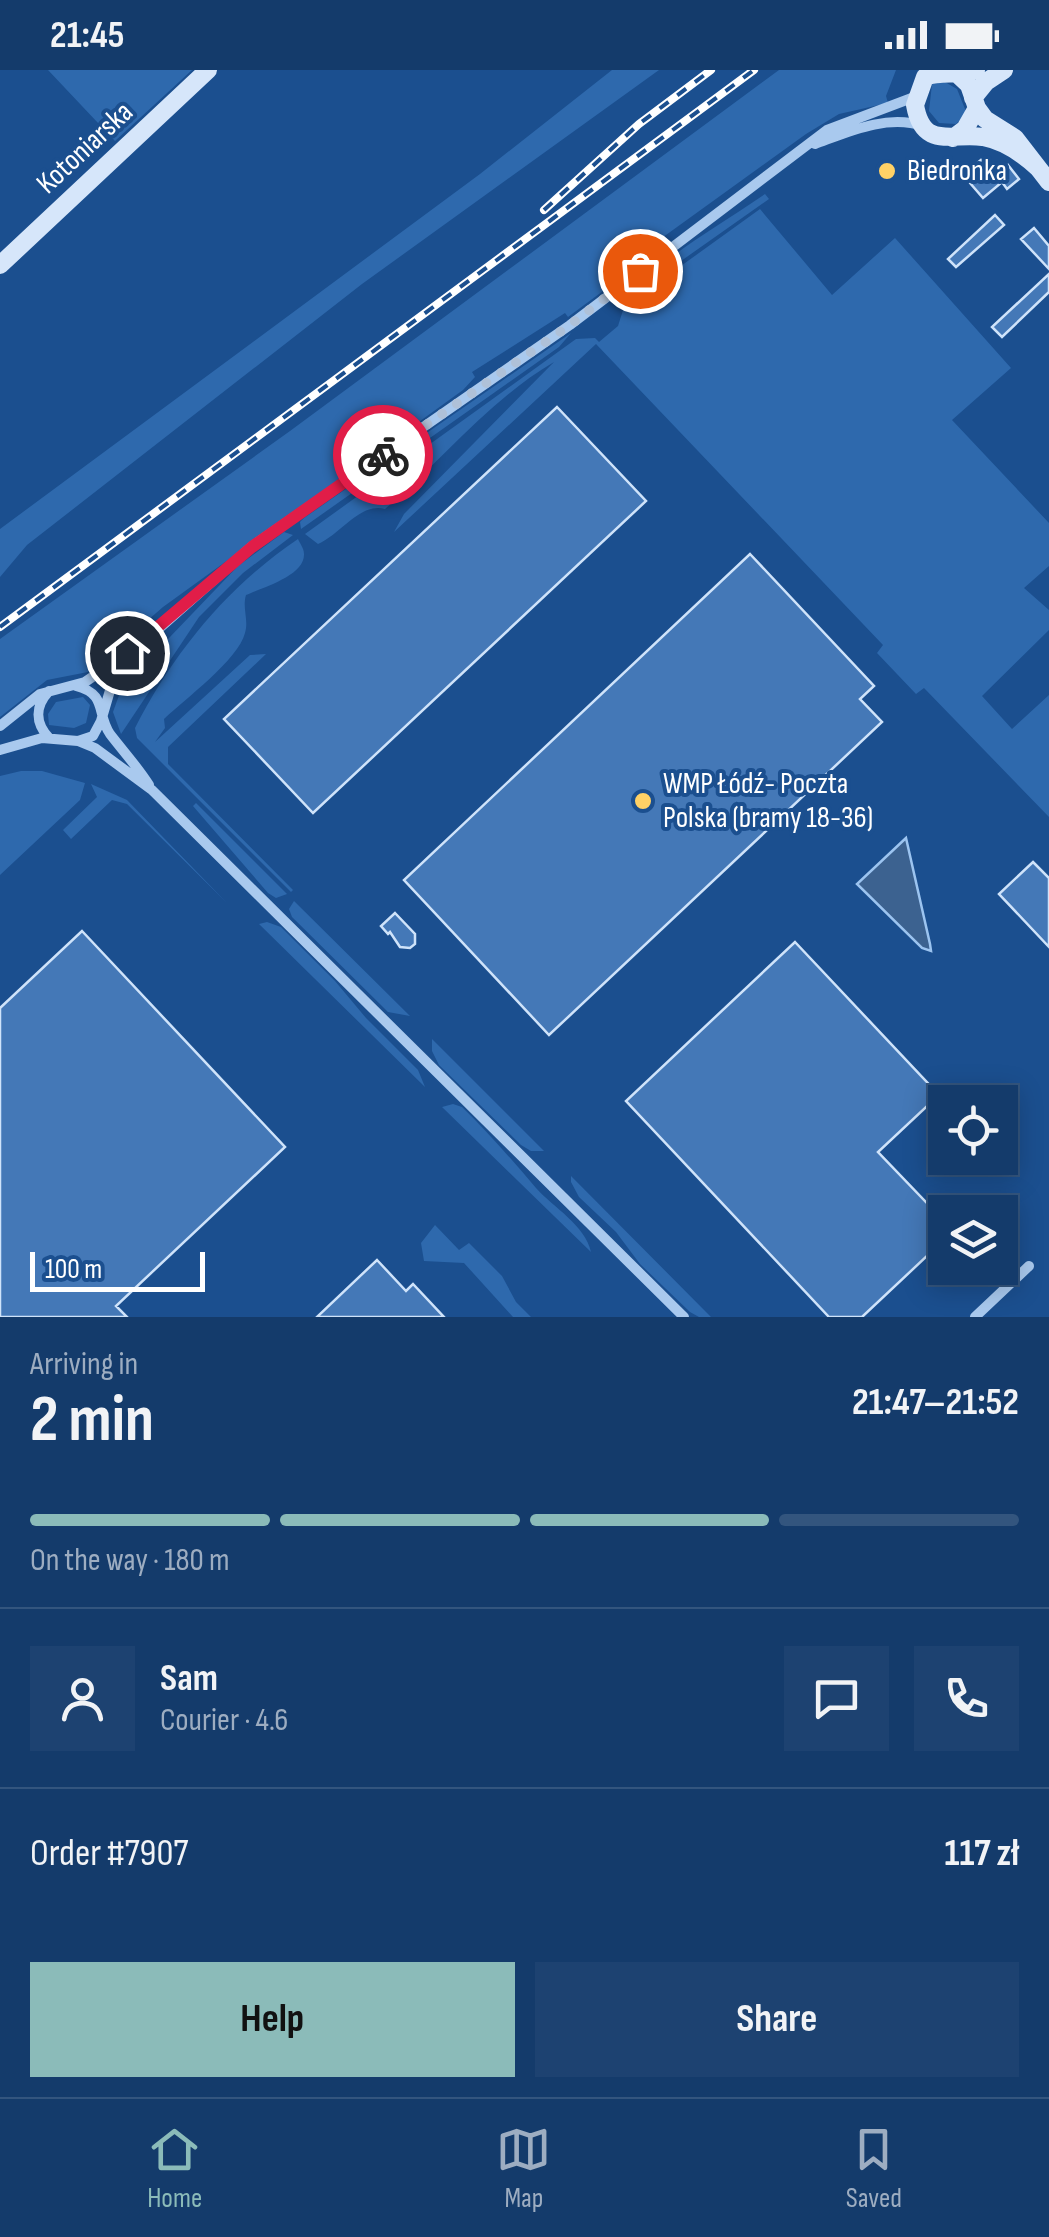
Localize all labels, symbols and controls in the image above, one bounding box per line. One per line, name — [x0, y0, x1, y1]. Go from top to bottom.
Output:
text: 21:45 — [50, 13, 124, 58]
street label: Kotoniarska — [29, 94, 141, 202]
place label: Biedronka — [907, 153, 1007, 189]
marker: Biedronka — [876, 160, 898, 182]
pin — [598, 229, 683, 314]
icon: bag — [613, 244, 668, 299]
courier — [333, 405, 433, 505]
icon: bike — [356, 428, 411, 483]
pin — [85, 611, 170, 696]
icon: home — [100, 626, 155, 681]
place label: WMP Łódź- Poczta Polska (bramy 18-36) — [663, 766, 873, 836]
marker: WMP Łódź- Poczta Polska (bramy 18-36) — [632, 790, 654, 812]
map controls — [928, 1085, 1018, 1285]
button: locate — [928, 1085, 1018, 1175]
button: layers — [928, 1195, 1018, 1285]
scale bar — [30, 1247, 205, 1292]
text: 100 m — [45, 1253, 102, 1286]
text: Arriving in — [30, 1345, 138, 1384]
text: 21:47–21:52 — [852, 1380, 1019, 1425]
text: 2 min — [30, 1382, 154, 1460]
text: On the way · 180 m — [30, 1541, 229, 1580]
button: person — [30, 1646, 135, 1751]
button: chat — [784, 1646, 889, 1751]
button: phone — [914, 1646, 1019, 1751]
text: Sam — [160, 1656, 218, 1701]
text: Courier · 4.6 — [160, 1701, 288, 1740]
text: Order #7907 — [30, 1831, 189, 1876]
text: 117 zł — [945, 1831, 1019, 1876]
button: Help — [30, 1962, 515, 2077]
button: Share — [535, 1962, 1019, 2077]
tab: Home — [147, 2122, 202, 2215]
tab: Map — [496, 2122, 551, 2215]
tab: Saved — [846, 2122, 902, 2215]

